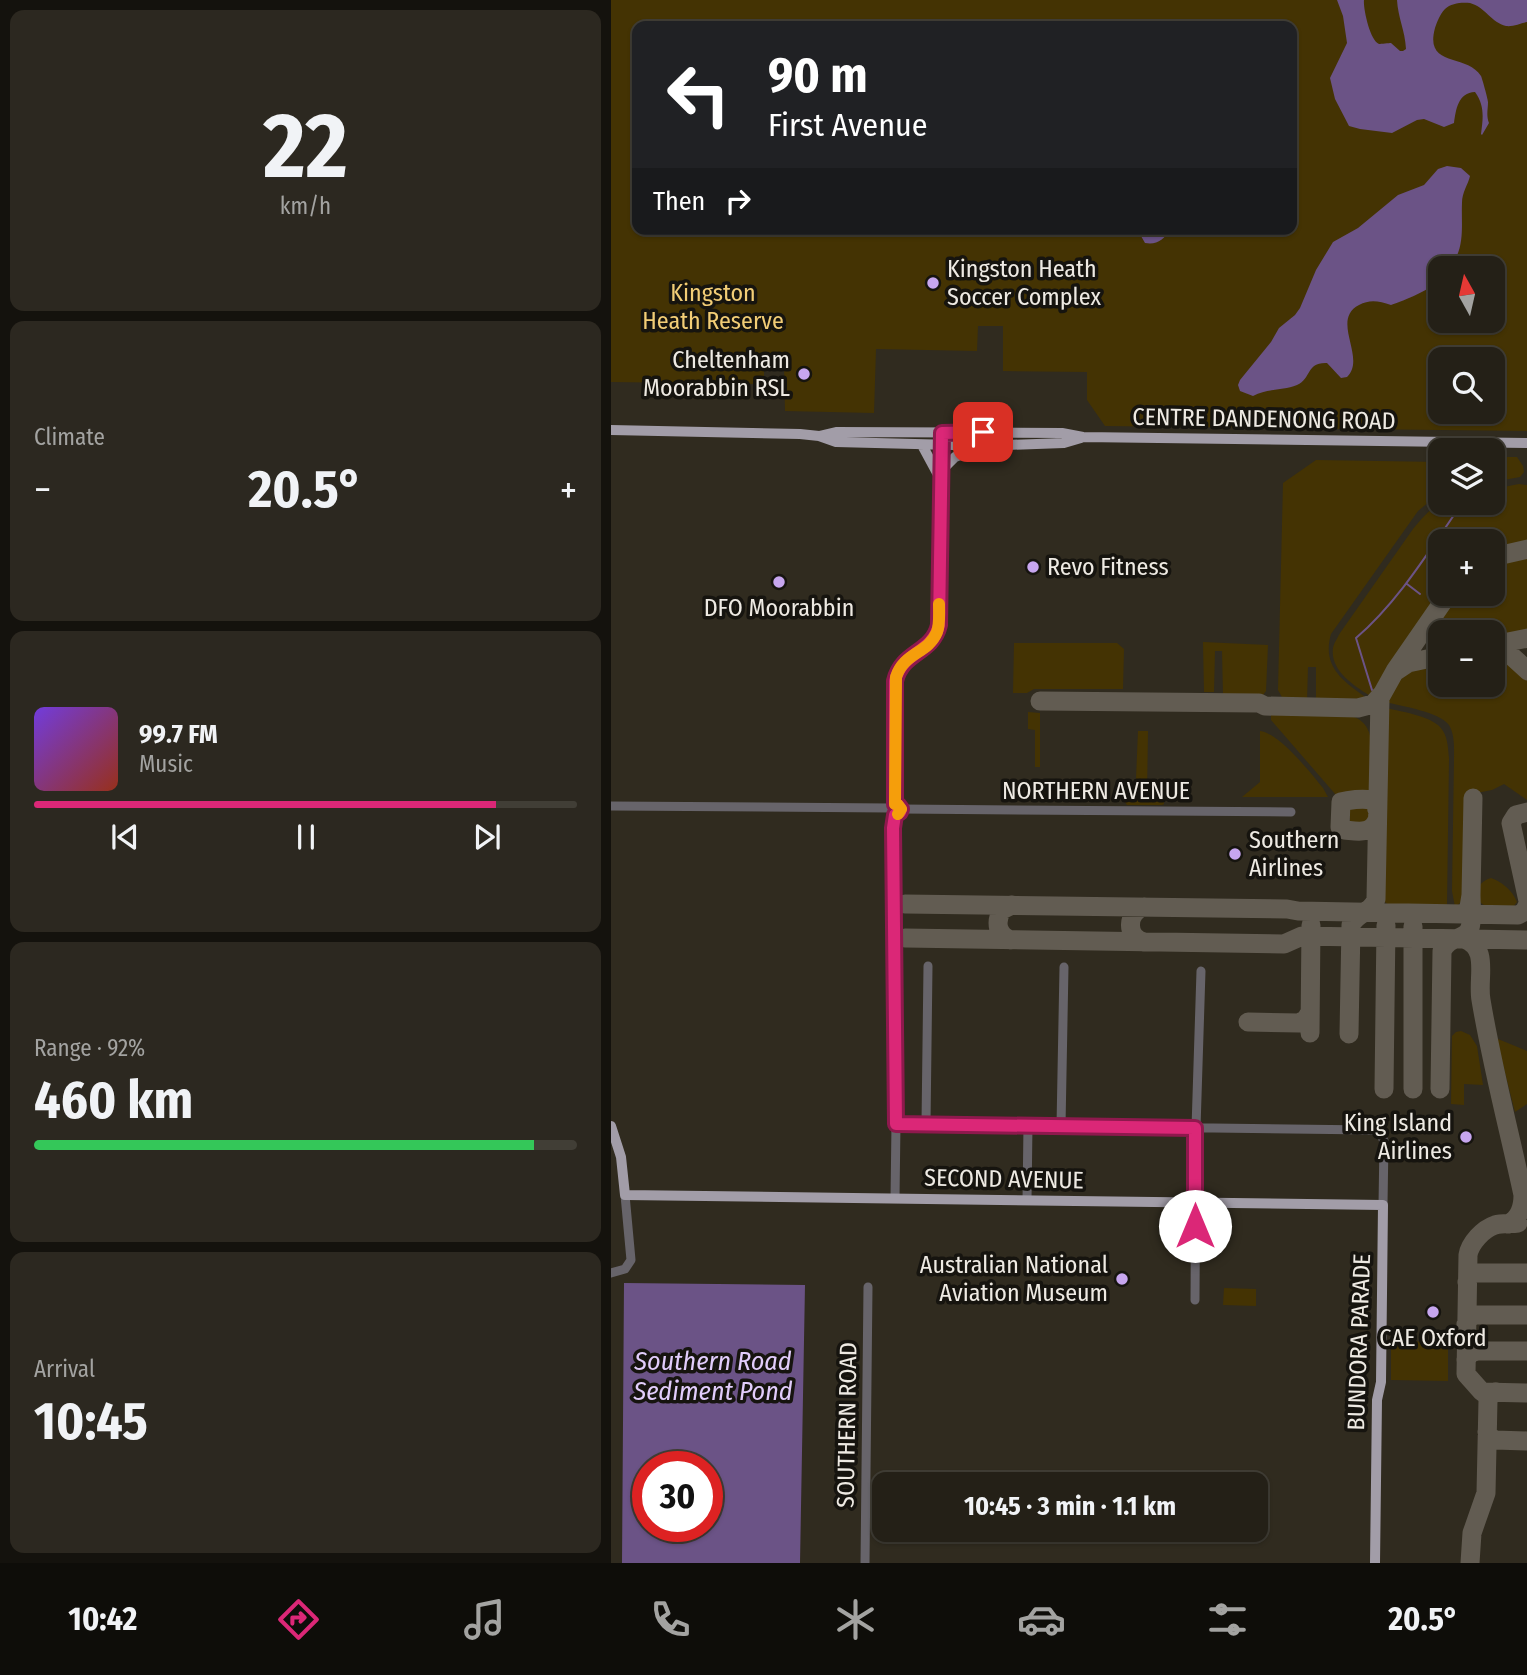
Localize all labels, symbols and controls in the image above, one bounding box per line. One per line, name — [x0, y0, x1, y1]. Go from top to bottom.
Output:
text: 90 m — [768, 46, 868, 105]
icon: left — [653, 49, 744, 140]
text: 22 — [263, 92, 348, 201]
text: First Avenue — [768, 106, 928, 144]
icon: right — [719, 182, 757, 220]
text: Then — [653, 186, 705, 217]
text: km/h — [280, 192, 331, 220]
place label: Kingston Heath Soccer Complex — [947, 255, 1101, 311]
north arrow — [1428, 256, 1505, 332]
map controls — [1428, 256, 1505, 697]
marker: Kingston Heath Soccer Complex — [925, 275, 941, 291]
park label: Kingston Heath Reserve — [642, 279, 784, 335]
place label: Cheltenham Moorabbin RSL — [643, 346, 790, 402]
button: search — [1428, 347, 1505, 424]
marker: Cheltenham Moorabbin RSL — [796, 366, 812, 382]
pin — [953, 402, 1013, 462]
street label: CENTRE DANDENONG ROAD — [1132, 403, 1396, 435]
icon: arrive — [964, 413, 1002, 451]
text: Climate — [34, 423, 105, 451]
button: layers — [1428, 438, 1505, 515]
text: 20.5° — [248, 458, 363, 521]
text: − — [34, 467, 51, 513]
text: + — [560, 467, 577, 513]
button: + — [1428, 529, 1505, 606]
place label: Revo Fitness — [1047, 553, 1169, 581]
marker: Revo Fitness — [1025, 559, 1041, 575]
marker: DFO Moorabbin — [771, 574, 787, 590]
place label: DFO Moorabbin — [704, 594, 854, 622]
button: − — [1428, 620, 1505, 697]
text: 99.7 FM — [139, 719, 218, 750]
text: Music — [139, 750, 193, 778]
street label: NORTHERN AVENUE — [1002, 777, 1190, 805]
icon: previous — [106, 818, 144, 856]
icon: pause — [287, 818, 325, 856]
icon: next — [468, 818, 506, 856]
place label: Southern Airlines — [1249, 826, 1339, 882]
marker: Southern Airlines — [1227, 846, 1243, 862]
text: Range · 92% — [34, 1034, 145, 1062]
text: 460 km — [34, 1069, 193, 1132]
place label: King Island Airlines — [1344, 1109, 1452, 1165]
marker: King Island Airlines — [1458, 1129, 1474, 1145]
street label: SECOND AVENUE — [924, 1164, 1084, 1194]
position arrow — [1158, 1189, 1232, 1263]
place label: Australian National Aviation Museum — [920, 1251, 1108, 1307]
street label: BUNDORA PARADE — [1342, 1253, 1376, 1431]
marker: Australian National Aviation Museum — [1114, 1271, 1130, 1287]
marker: CAE Oxford — [1425, 1304, 1441, 1320]
place label: CAE Oxford — [1379, 1324, 1487, 1352]
street label: SOUTHERN ROAD — [832, 1342, 862, 1508]
water label: Southern Road Sediment Pond — [632, 1346, 793, 1407]
text: Arrival — [34, 1355, 95, 1383]
text: 10:45 — [34, 1390, 148, 1453]
speed limit sign: 30 — [632, 1451, 723, 1542]
text: 10:45 · 3 min · 1.1 km — [964, 1491, 1176, 1522]
icon: directions — [274, 1595, 323, 1644]
icon: music — [460, 1595, 509, 1644]
icon: phone — [646, 1595, 695, 1644]
icon: climate — [831, 1595, 880, 1644]
icon: car — [1017, 1595, 1066, 1644]
icon: filters — [1203, 1595, 1252, 1644]
text: 10:42 — [68, 1600, 137, 1638]
text: 20.5° — [1388, 1600, 1459, 1638]

